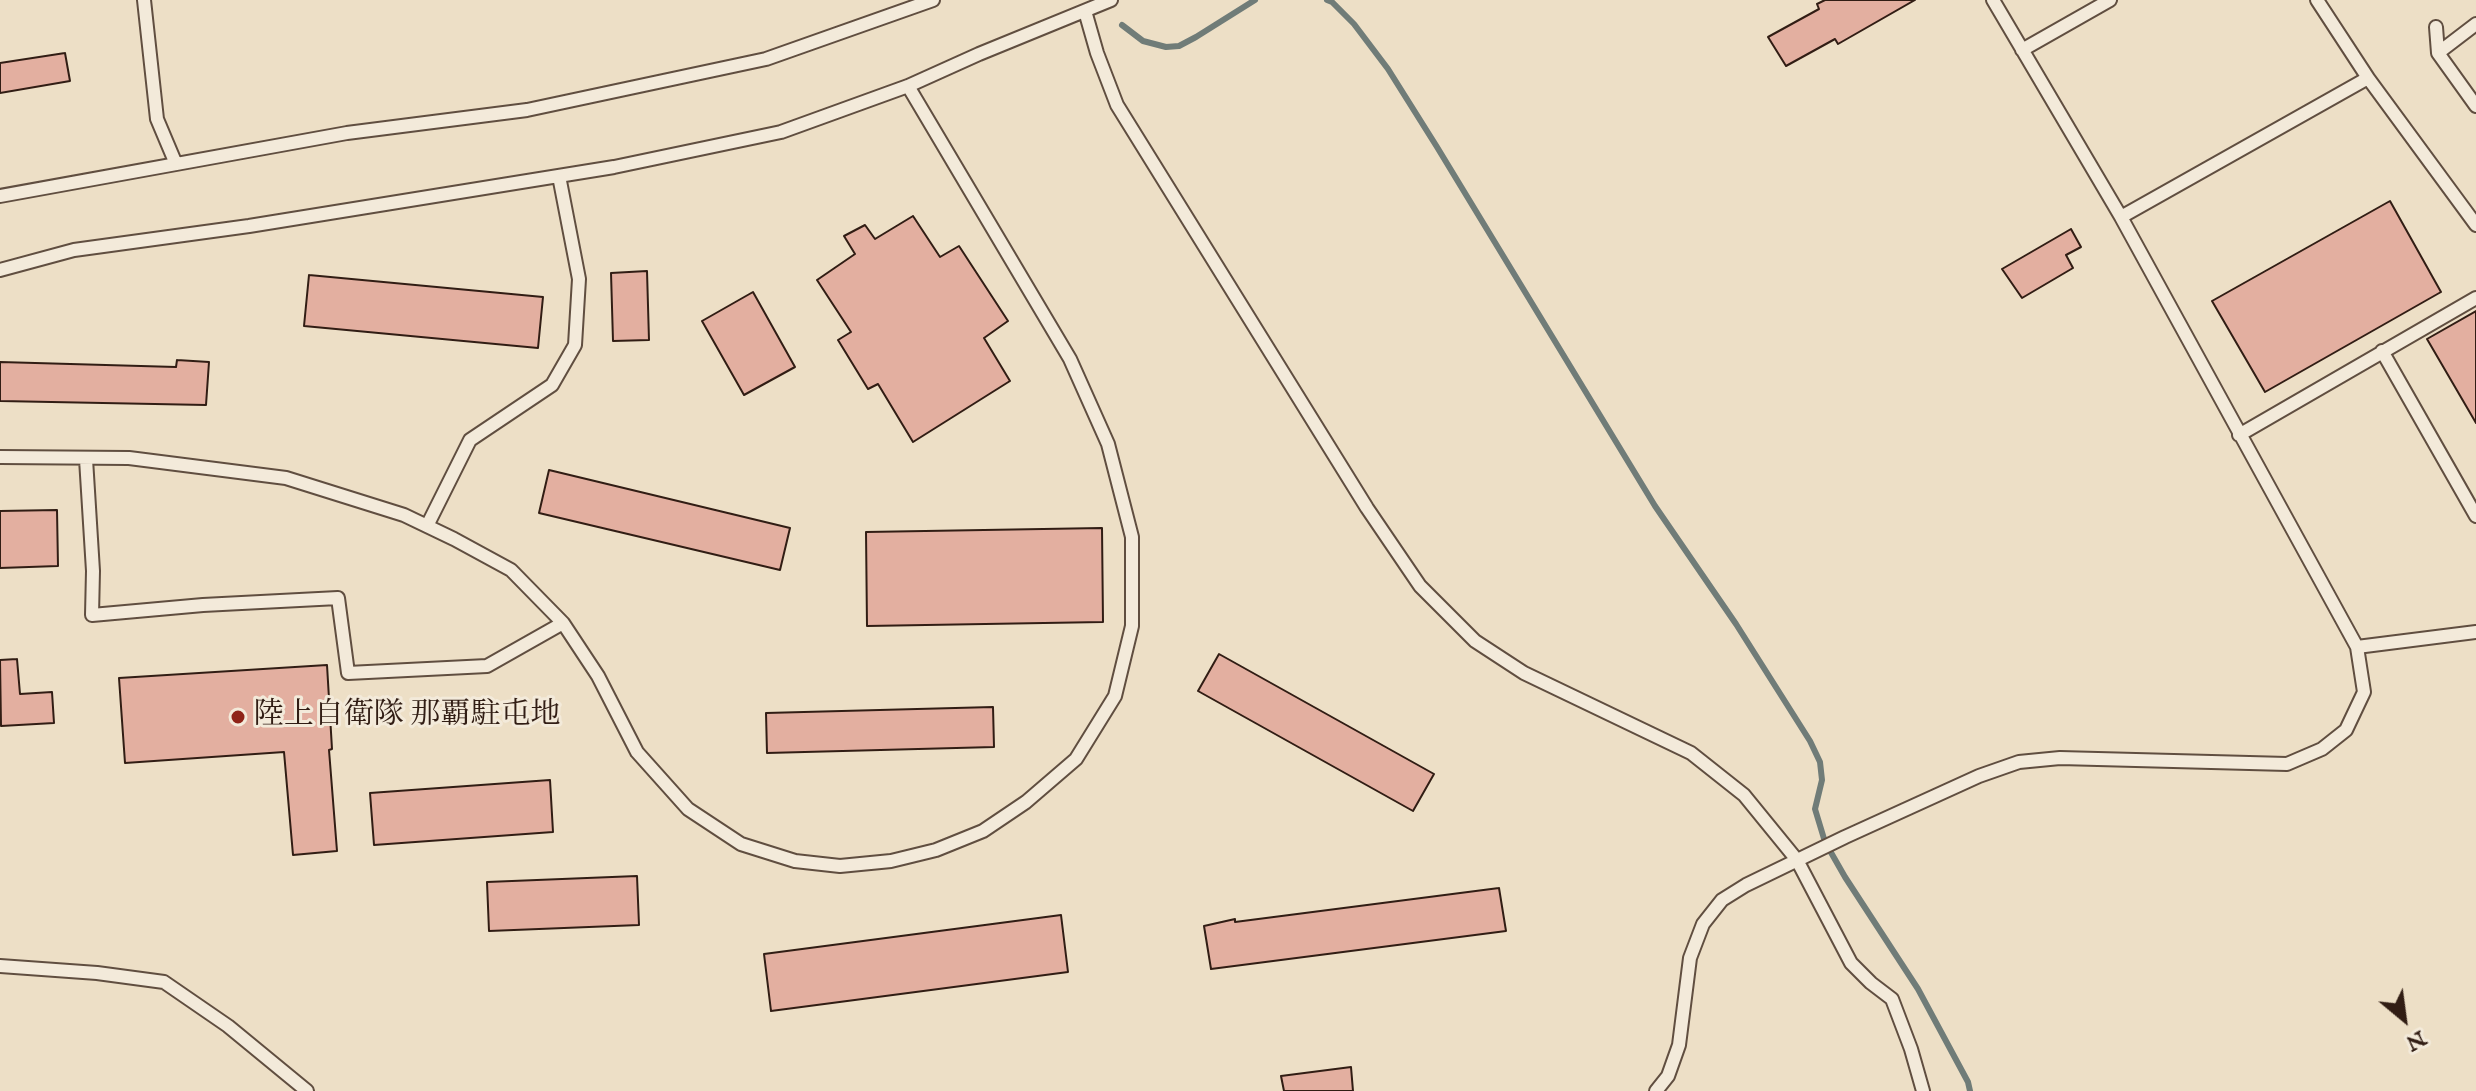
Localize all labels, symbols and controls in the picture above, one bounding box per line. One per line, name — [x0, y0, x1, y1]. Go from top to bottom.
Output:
place label: 陸上自衛隊 那覇駐屯地 — [254, 699, 561, 735]
marker: 陸上自衛隊 那覇駐屯地 — [229, 708, 247, 726]
north arrow — [2364, 979, 2444, 1059]
text: N — [2401, 1023, 2431, 1057]

